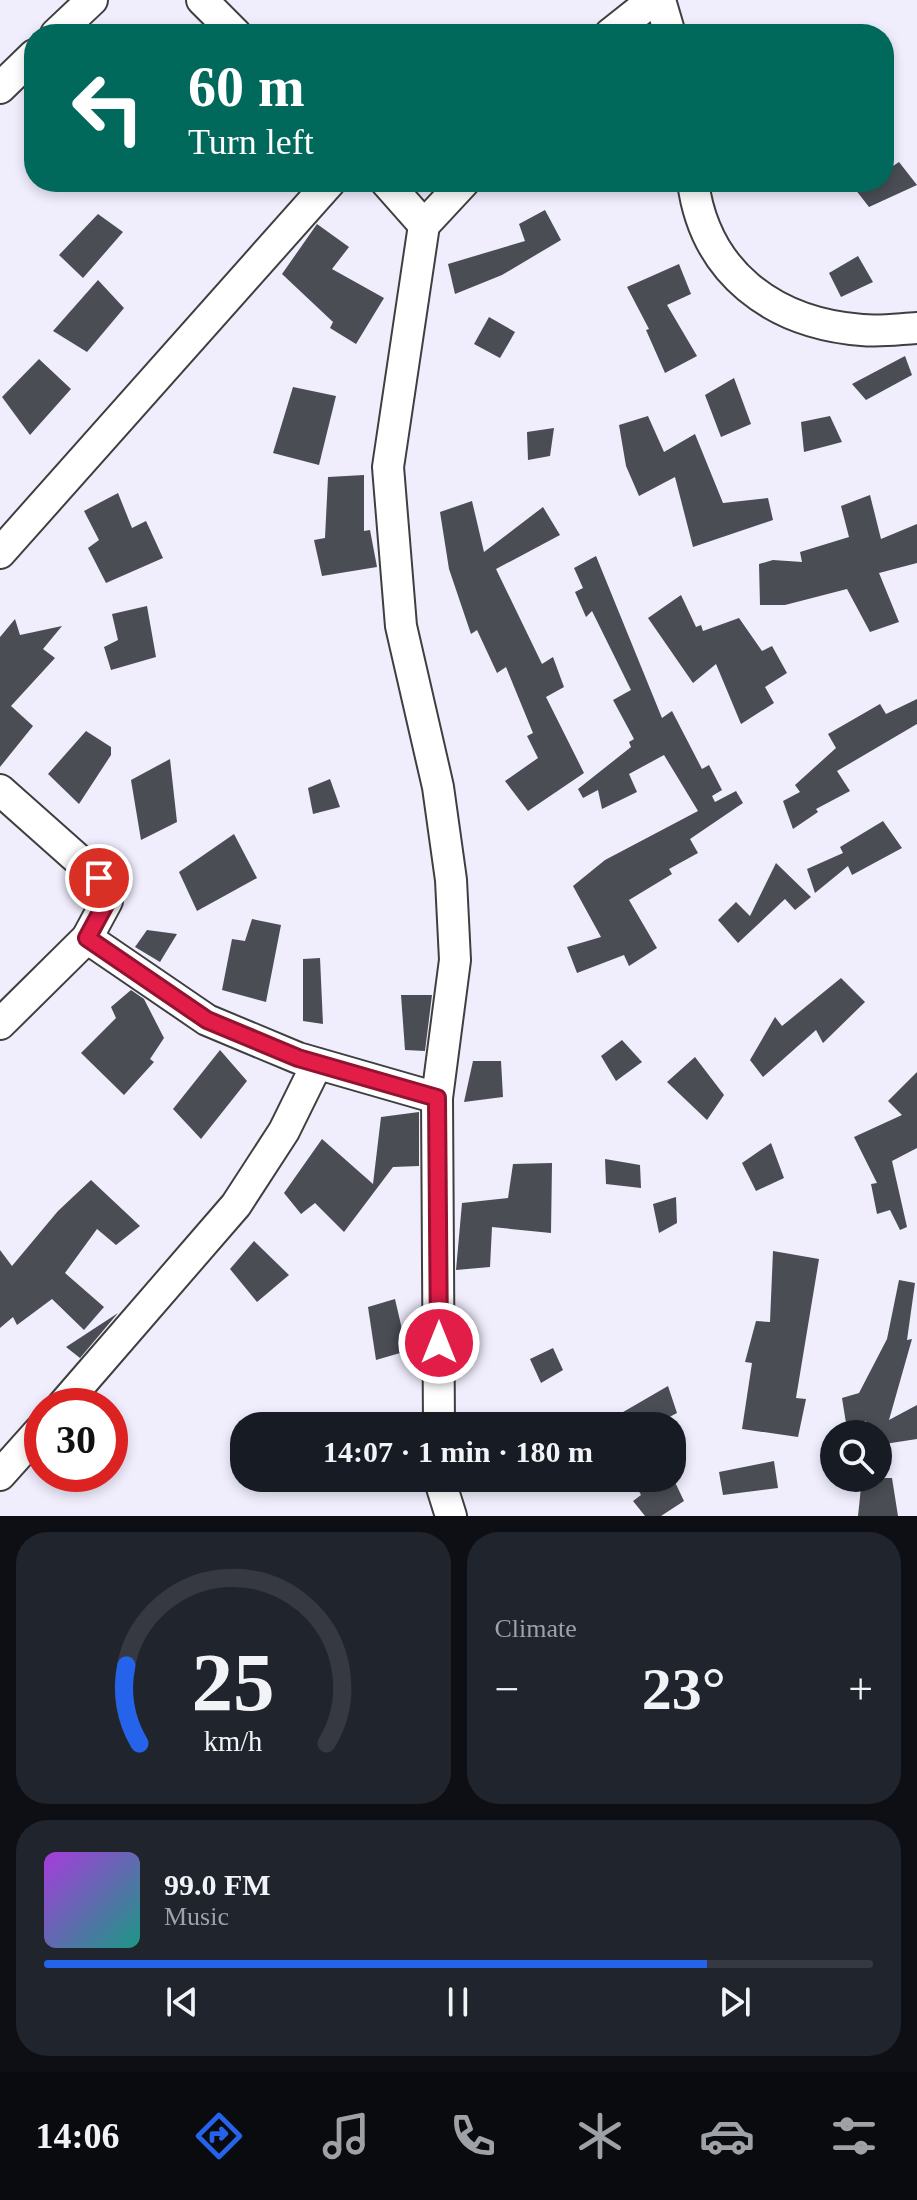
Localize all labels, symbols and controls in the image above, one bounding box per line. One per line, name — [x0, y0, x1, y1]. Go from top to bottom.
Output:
icon: left — [56, 56, 160, 160]
text: 60 m — [188, 56, 305, 118]
text: Turn left — [188, 122, 314, 162]
pin — [65, 844, 133, 912]
icon: arrive — [77, 856, 121, 900]
position arrow — [397, 1301, 481, 1385]
speed limit sign: 30 — [24, 1388, 128, 1492]
map controls — [820, 1420, 892, 1492]
button: search — [820, 1420, 892, 1492]
text: 14:07 · 1 min · 180 m — [323, 1435, 593, 1468]
text: Climate — [495, 1614, 577, 1643]
text: 25 — [192, 1636, 275, 1728]
text: 23° — [642, 1656, 726, 1722]
text: − — [495, 1665, 519, 1714]
text: + — [848, 1665, 873, 1714]
text: km/h — [204, 1726, 263, 1757]
text: 99.0 FM — [164, 1868, 271, 1901]
text: Music — [164, 1902, 229, 1931]
icon: previous — [160, 1980, 204, 2024]
icon: pause — [436, 1980, 480, 2024]
icon: next — [713, 1980, 757, 2024]
icon: directions — [191, 2108, 247, 2164]
icon: music — [318, 2108, 374, 2164]
icon: phone — [445, 2108, 501, 2164]
icon: climate — [572, 2108, 628, 2164]
icon: car — [699, 2108, 755, 2164]
icon: filters — [826, 2108, 882, 2164]
text: 14:06 — [36, 2116, 120, 2156]

